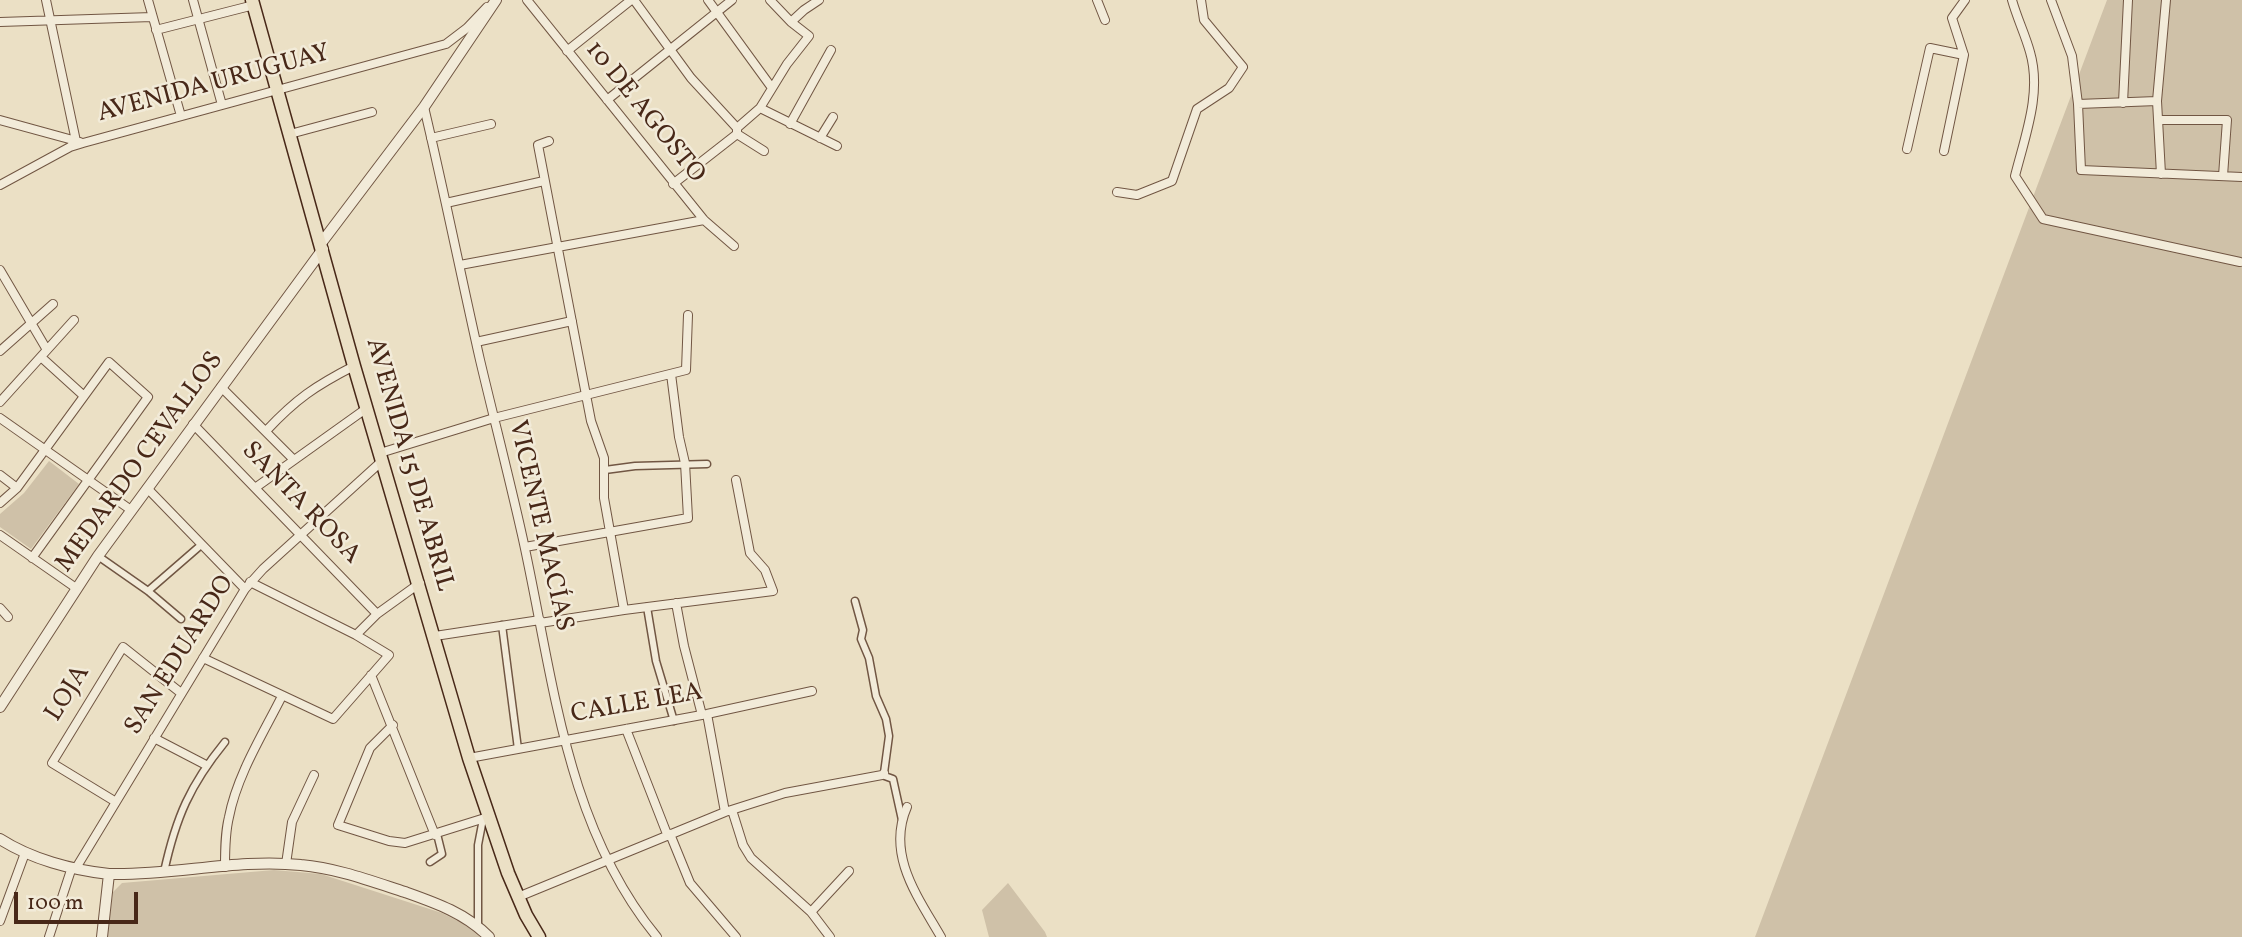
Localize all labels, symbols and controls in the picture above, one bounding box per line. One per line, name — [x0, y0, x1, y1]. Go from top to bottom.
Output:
street label: 10 DE AGOSTO — [577, 36, 711, 190]
street label: AVENIDA URUGUAY — [94, 39, 334, 131]
street label: AVENIDA 15 DE ABRIL — [357, 335, 459, 595]
street label: MEDARDO CEVALLOS — [51, 347, 231, 579]
street label: VICENTE MACÍAS — [500, 418, 578, 634]
street label: SANTA ROSA — [234, 436, 366, 572]
street label: SAN EDUARDO — [119, 570, 243, 742]
street label: LOJA — [40, 660, 98, 728]
street label: CALLE LEA — [569, 678, 705, 732]
scale bar — [18, 878, 142, 922]
text: 100 m — [27, 889, 84, 918]

